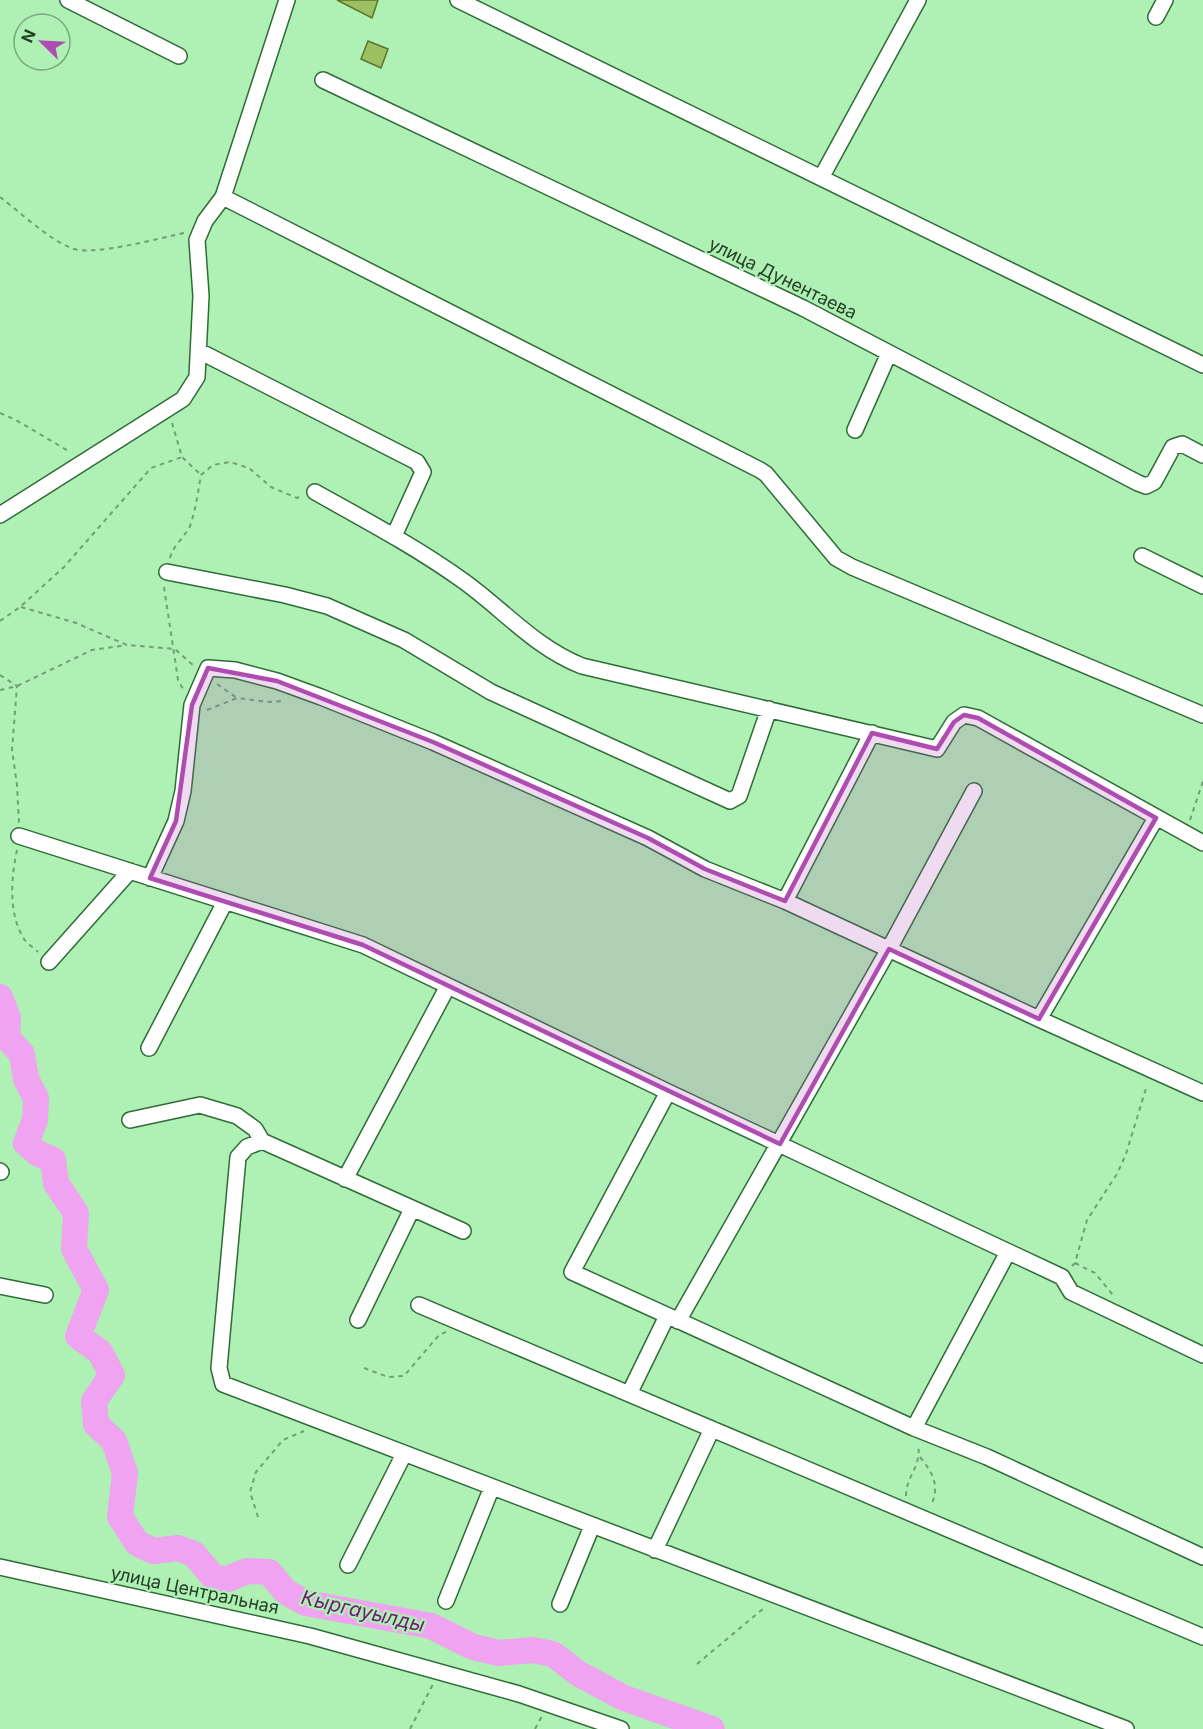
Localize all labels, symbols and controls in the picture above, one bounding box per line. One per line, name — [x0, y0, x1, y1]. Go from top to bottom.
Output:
north arrow — [12, 12, 72, 72]
text: N — [17, 26, 40, 46]
street label: улица Дунентаева — [706, 233, 860, 323]
street label: улица Центральная — [109, 1562, 281, 1618]
water label: Кыргауылды — [299, 1585, 427, 1637]

